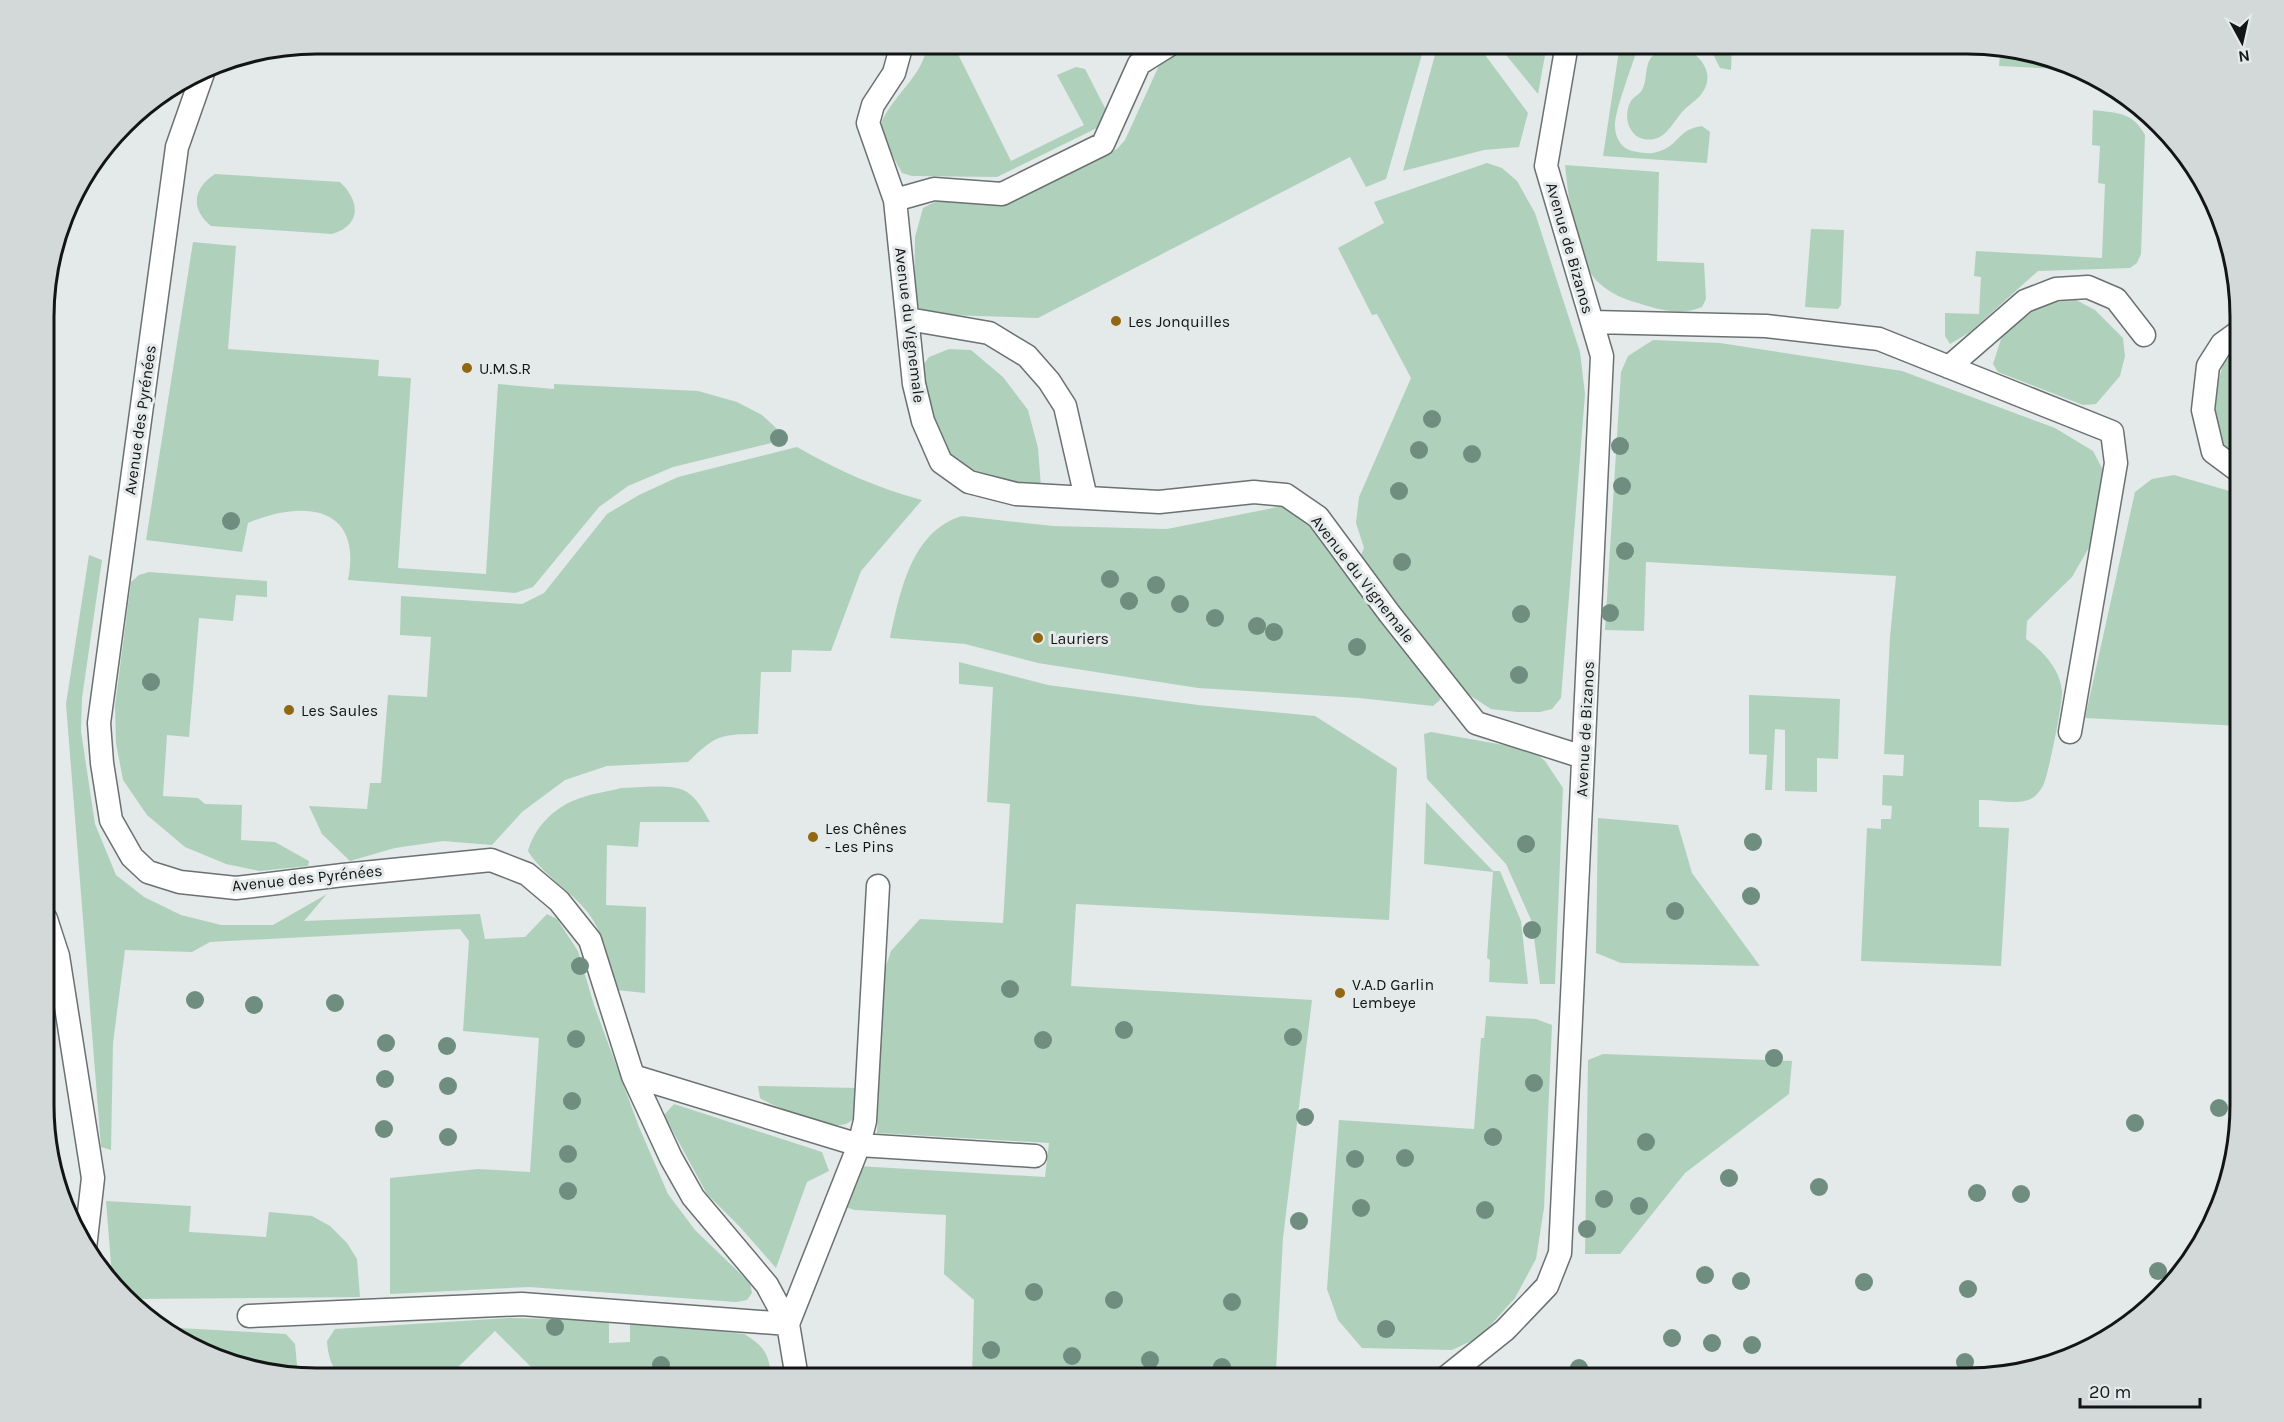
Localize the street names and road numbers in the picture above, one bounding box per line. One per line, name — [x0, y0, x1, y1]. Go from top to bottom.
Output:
street label: Avenue de Bizanos — [1542, 180, 1598, 316]
street label: Avenue du Vignemale — [891, 246, 929, 404]
street label: Avenue des Pyrénées — [120, 344, 160, 496]
street label: Avenue du Vignemale — [1307, 511, 1419, 647]
street label: Avenue de Bizanos — [1572, 661, 1598, 797]
street label: Avenue des Pyrénées — [231, 861, 383, 895]

